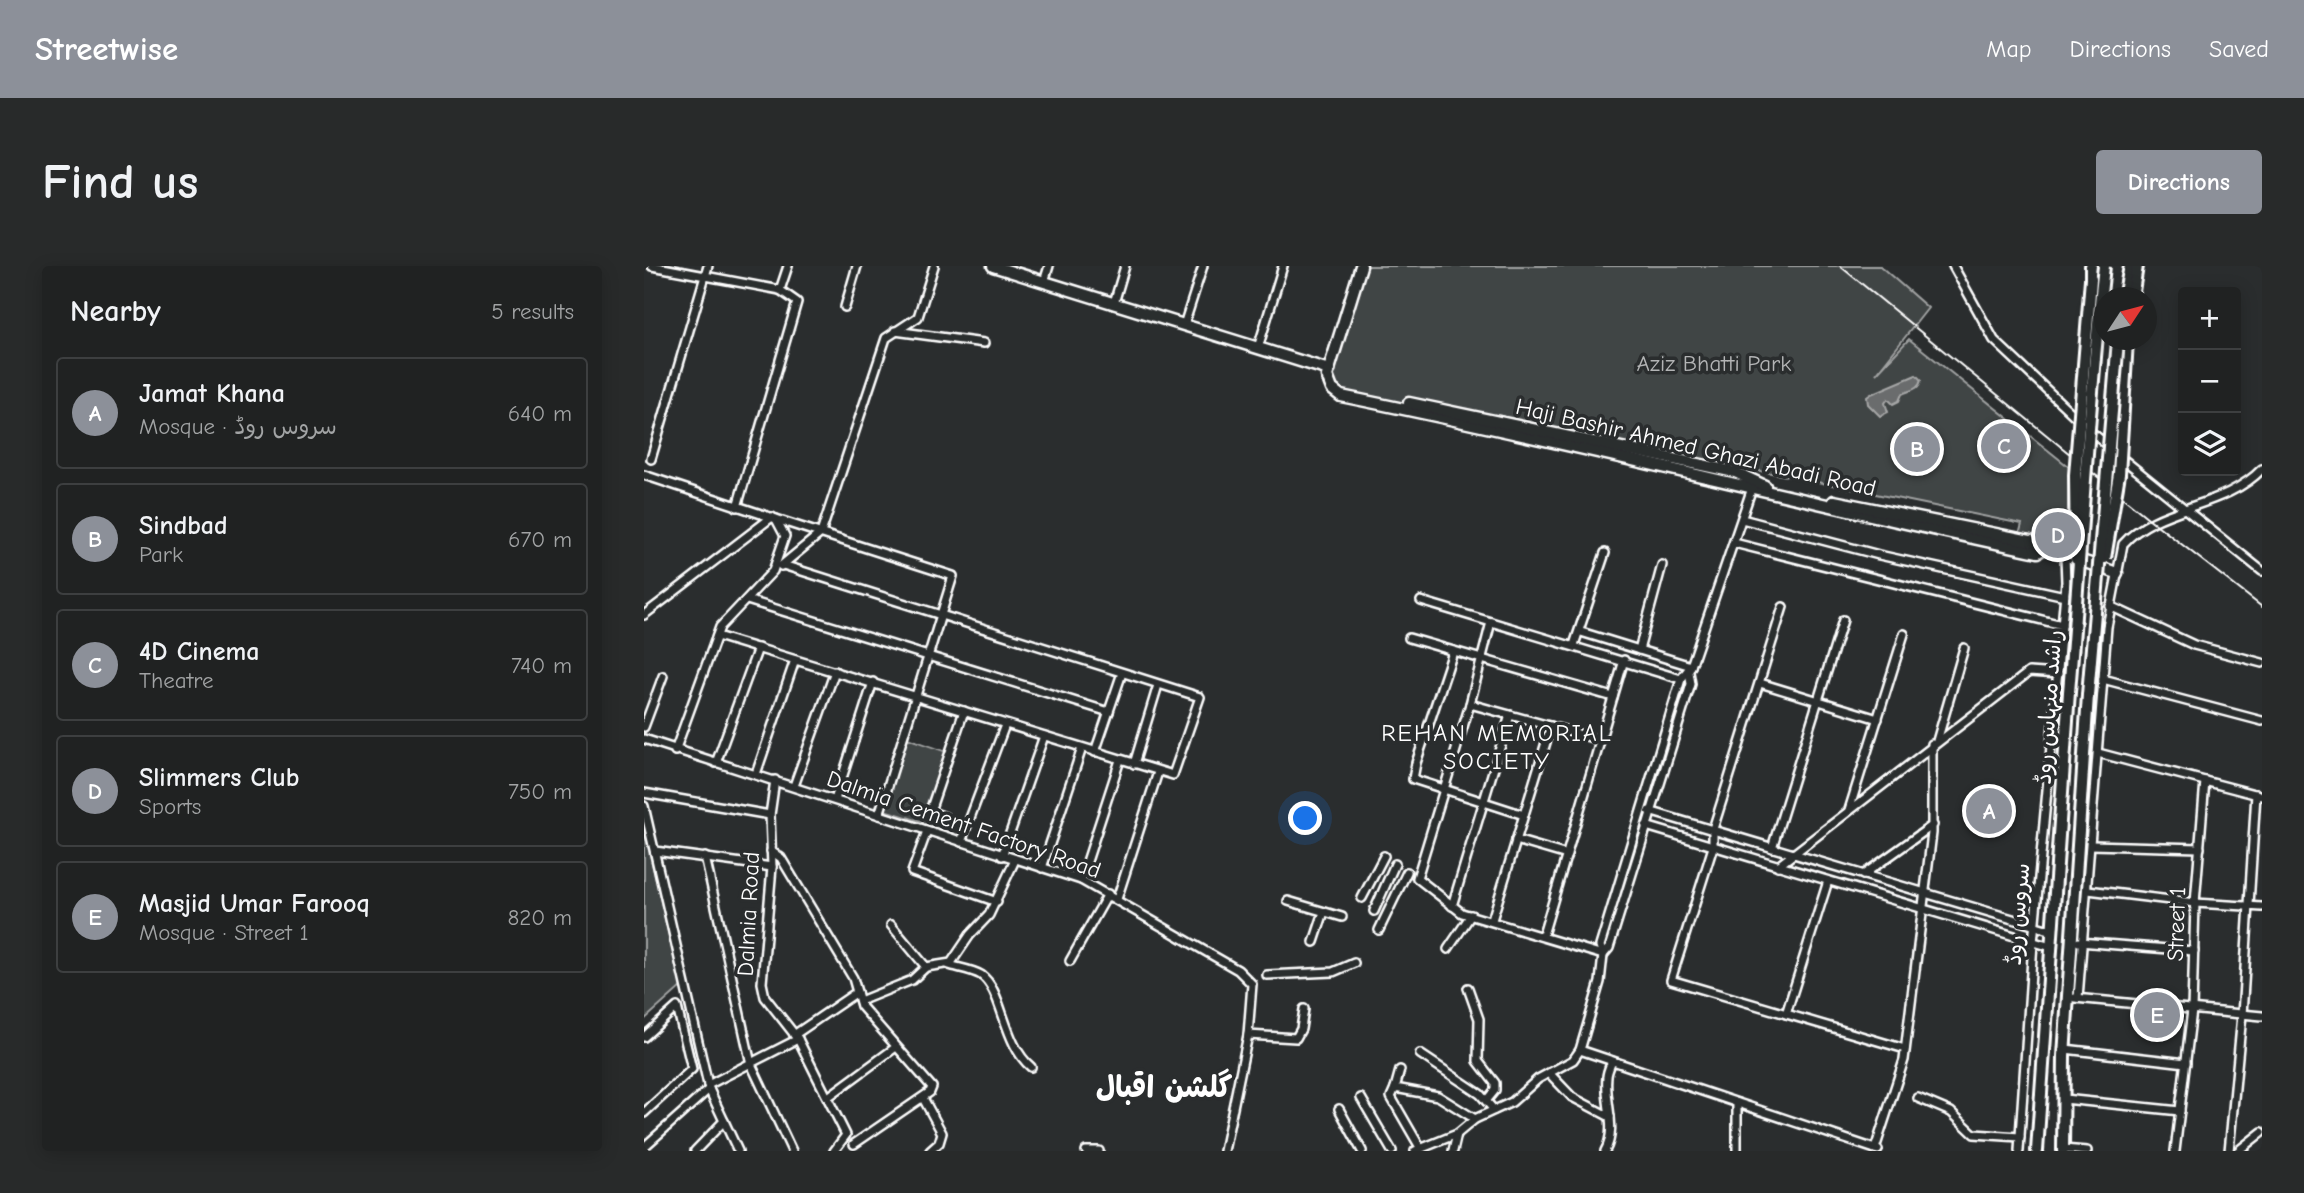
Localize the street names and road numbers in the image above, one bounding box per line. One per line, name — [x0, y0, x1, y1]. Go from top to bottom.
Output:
street label: Haji Bashir Ahmed Ghazi Abadi Road — [1513, 393, 1879, 502]
street label: راشد منہاس روڈ — [2030, 629, 2068, 785]
street label: Dalmia Cement Factory Road — [823, 765, 1104, 884]
street label: Dalmia Road — [732, 851, 765, 977]
street label: سروس روڈ — [2000, 862, 2035, 966]
street label: Street 1 — [2162, 886, 2191, 962]

